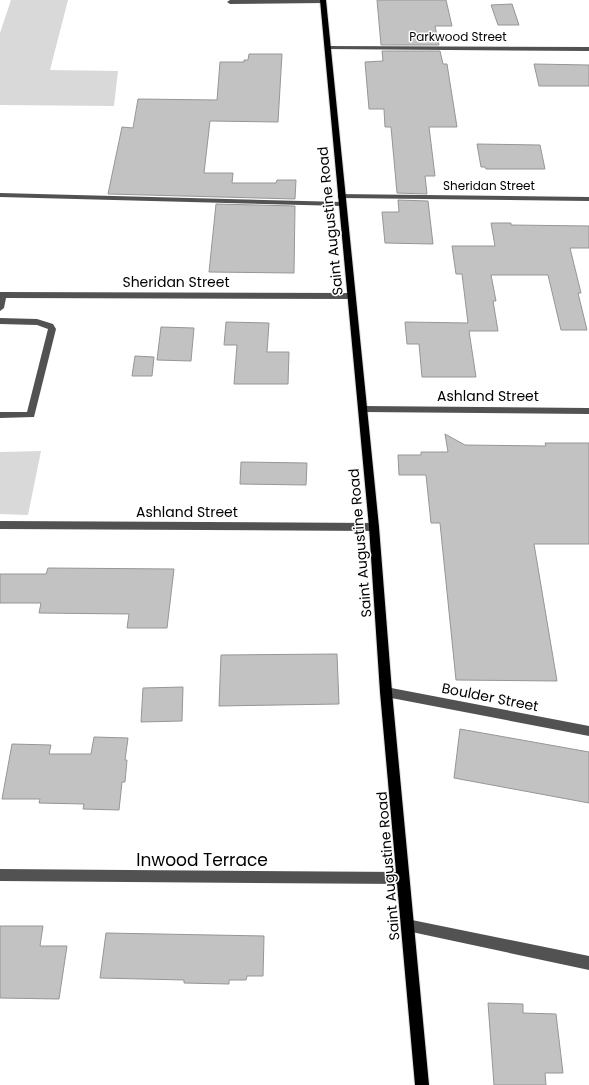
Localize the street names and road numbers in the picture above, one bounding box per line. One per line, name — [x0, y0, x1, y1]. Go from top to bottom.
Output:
street label: Parkwood Street — [409, 28, 507, 45]
street label: Saint Augustine Road — [312, 146, 348, 296]
street label: Sheridan Street — [443, 177, 535, 194]
street label: Sheridan Street — [122, 272, 230, 292]
street label: Ashland Street — [437, 386, 539, 406]
street label: Saint Augustine Road — [344, 468, 376, 618]
street label: Ashland Street — [136, 502, 238, 522]
street label: Boulder Street — [440, 678, 540, 716]
street label: Saint Augustine Road — [372, 791, 404, 941]
street label: Inwood Terrace — [136, 848, 268, 872]

